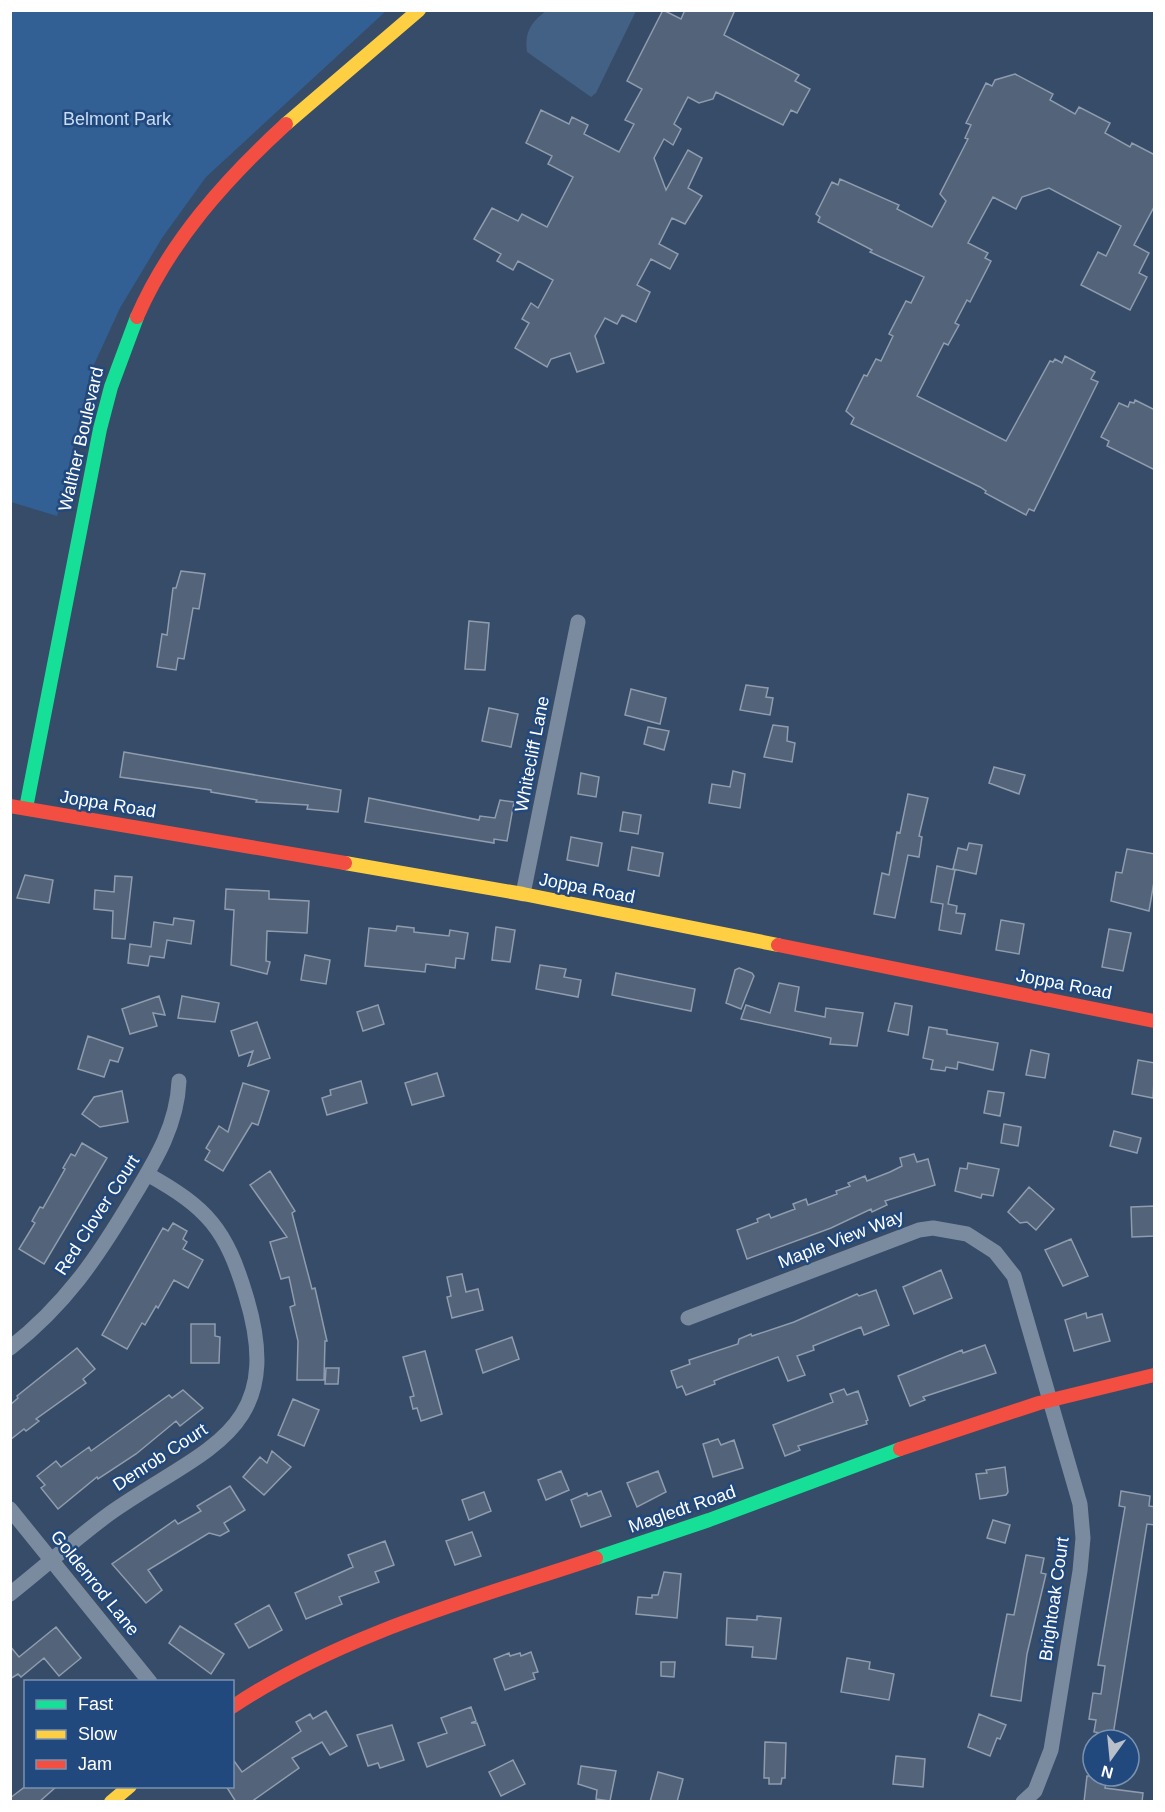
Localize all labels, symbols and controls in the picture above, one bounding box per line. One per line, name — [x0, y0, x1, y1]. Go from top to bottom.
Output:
park label: Belmont Park — [63, 109, 172, 129]
street label: Walther Boulevard — [55, 365, 107, 513]
street label: Whitecliff Lane — [511, 694, 553, 814]
street label: Joppa Road — [58, 787, 158, 821]
street label: Joppa Road — [537, 869, 637, 907]
street label: Joppa Road — [1014, 965, 1114, 1003]
street label: Red Clover Court — [51, 1151, 143, 1279]
street label: Maple View Way — [775, 1206, 907, 1272]
street label: Denrob Court — [109, 1419, 211, 1495]
street label: Magledt Road — [626, 1481, 738, 1537]
street label: Goldenrod Lane — [47, 1527, 143, 1639]
street label: Brightoak Court — [1035, 1536, 1073, 1662]
legend — [24, 1680, 234, 1788]
text: Fast — [78, 1694, 113, 1714]
text: Slow — [78, 1724, 118, 1744]
north arrow — [1081, 1728, 1141, 1788]
text: Jam — [78, 1754, 112, 1774]
text: N — [1099, 1762, 1115, 1782]

